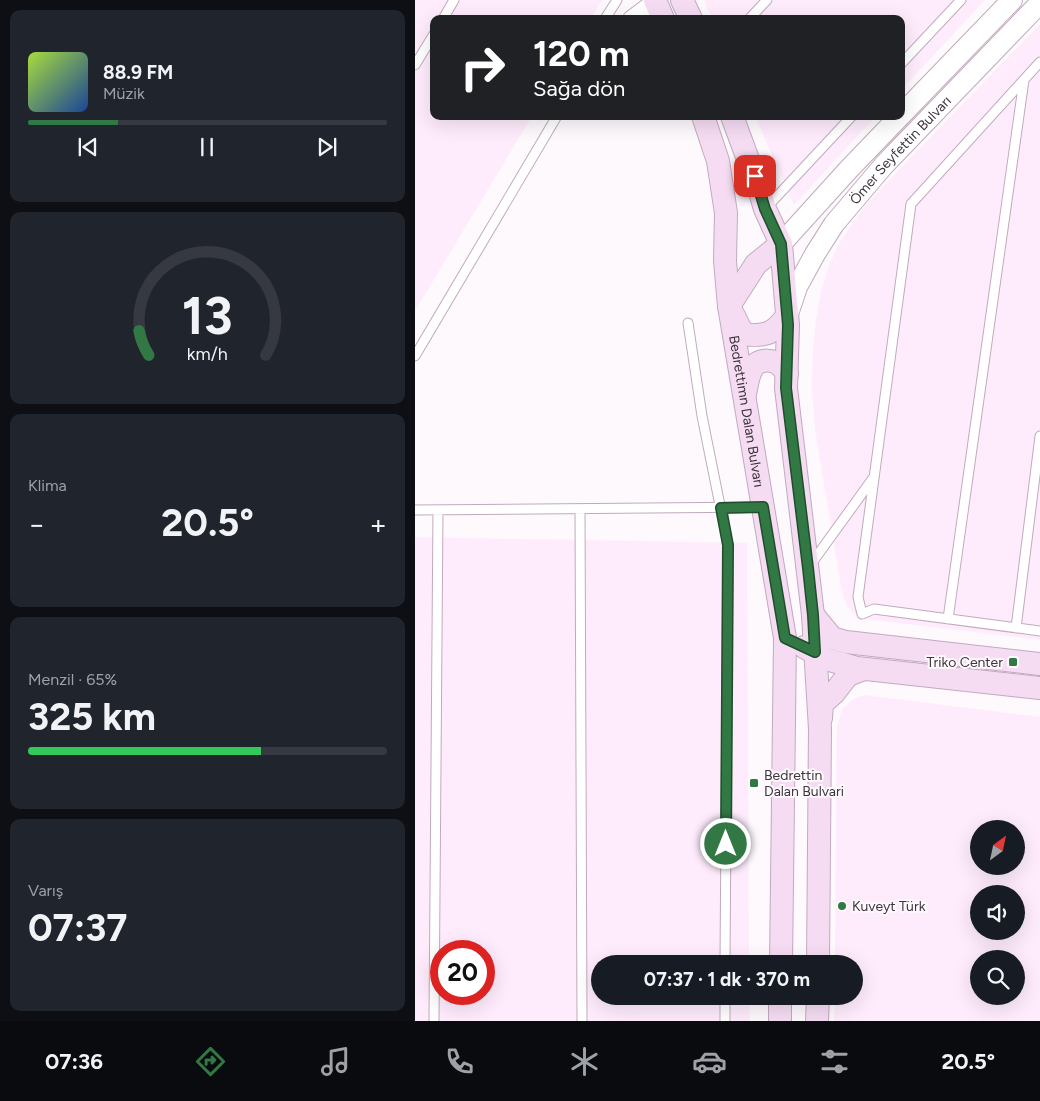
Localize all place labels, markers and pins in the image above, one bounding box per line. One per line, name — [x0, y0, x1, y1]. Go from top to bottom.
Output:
pin — [734, 155, 776, 197]
place label: Triko Center — [927, 654, 1003, 671]
marker: Triko Center — [1007, 656, 1019, 668]
place label: Bedrettin Dalan Bulvari — [764, 767, 844, 800]
marker: Bedrettin Dalan Bulvari — [748, 777, 760, 789]
place label: Kuveyt Türk — [852, 898, 926, 915]
marker: Kuveyt Türk — [836, 900, 848, 912]

